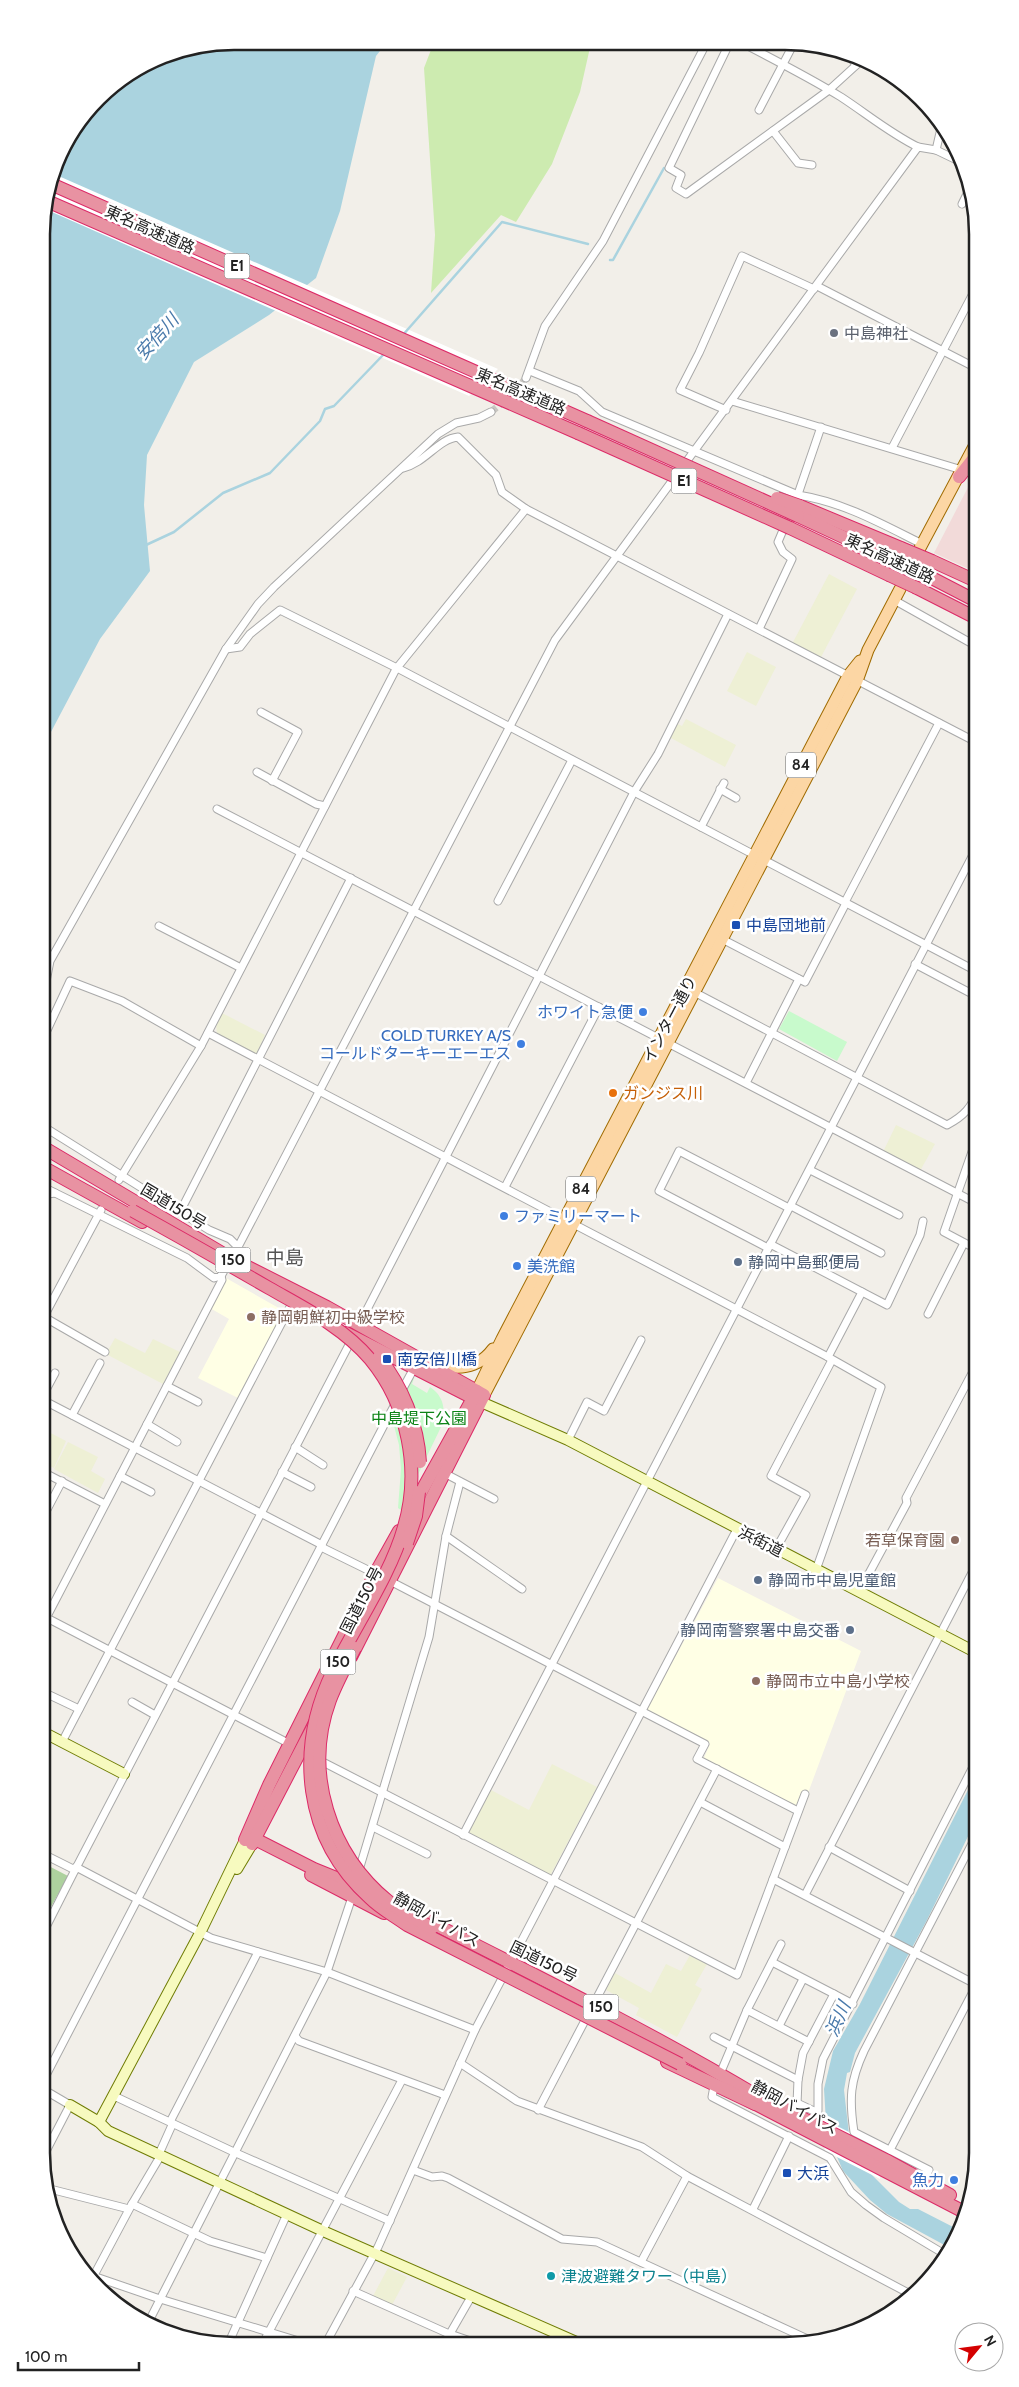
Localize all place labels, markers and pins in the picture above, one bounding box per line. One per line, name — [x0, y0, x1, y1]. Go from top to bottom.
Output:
place label: 中島神社 — [844, 324, 908, 343]
marker: 中島神社 — [828, 327, 840, 339]
place label: 中島団地前 — [746, 916, 826, 935]
marker: 中島団地前 — [730, 919, 742, 931]
place label: ホワイト急便 — [537, 1003, 633, 1022]
marker: ホワイト急便 — [637, 1006, 649, 1018]
place label: COLD TURKEY A/S コールドターキーエーエス — [319, 1026, 511, 1063]
marker: COLD TURKEY A/S コールドターキーエーエス — [515, 1038, 527, 1050]
place label: ガンジス川 — [623, 1084, 703, 1103]
marker: ガンジス川 — [607, 1087, 619, 1099]
place label: ファミリーマート — [514, 1207, 642, 1226]
marker: ファミリーマート — [498, 1210, 510, 1222]
place label: 静岡中島郵便局 — [748, 1253, 860, 1272]
marker: 静岡中島郵便局 — [732, 1256, 744, 1268]
place label: 美洗館 — [527, 1257, 575, 1276]
marker: 美洗館 — [511, 1260, 523, 1272]
place label: 静岡朝鮮初中級学校 — [261, 1308, 405, 1327]
marker: 静岡朝鮮初中級学校 — [245, 1311, 257, 1323]
place label: 南安倍川橋 — [397, 1350, 477, 1369]
marker: 南安倍川橋 — [381, 1353, 393, 1365]
place label: 若草保育園 — [865, 1531, 945, 1550]
marker: 若草保育園 — [949, 1534, 961, 1546]
place label: 静岡市中島児童館 — [768, 1571, 896, 1590]
marker: 静岡市中島児童館 — [752, 1574, 764, 1586]
place label: 静岡南警察署中島交番 — [680, 1621, 840, 1640]
marker: 静岡南警察署中島交番 — [844, 1624, 856, 1636]
place label: 静岡市立中島小学校 — [766, 1672, 910, 1691]
marker: 静岡市立中島小学校 — [750, 1675, 762, 1687]
place label: 大浜 — [797, 2164, 829, 2183]
marker: 大浜 — [781, 2167, 793, 2179]
place label: 魚力 — [912, 2171, 944, 2190]
marker: 魚力 — [948, 2174, 960, 2186]
place label: 津波避難タワー（中島） — [561, 2267, 737, 2286]
marker: 津波避難タワー（中島） — [545, 2270, 557, 2282]

